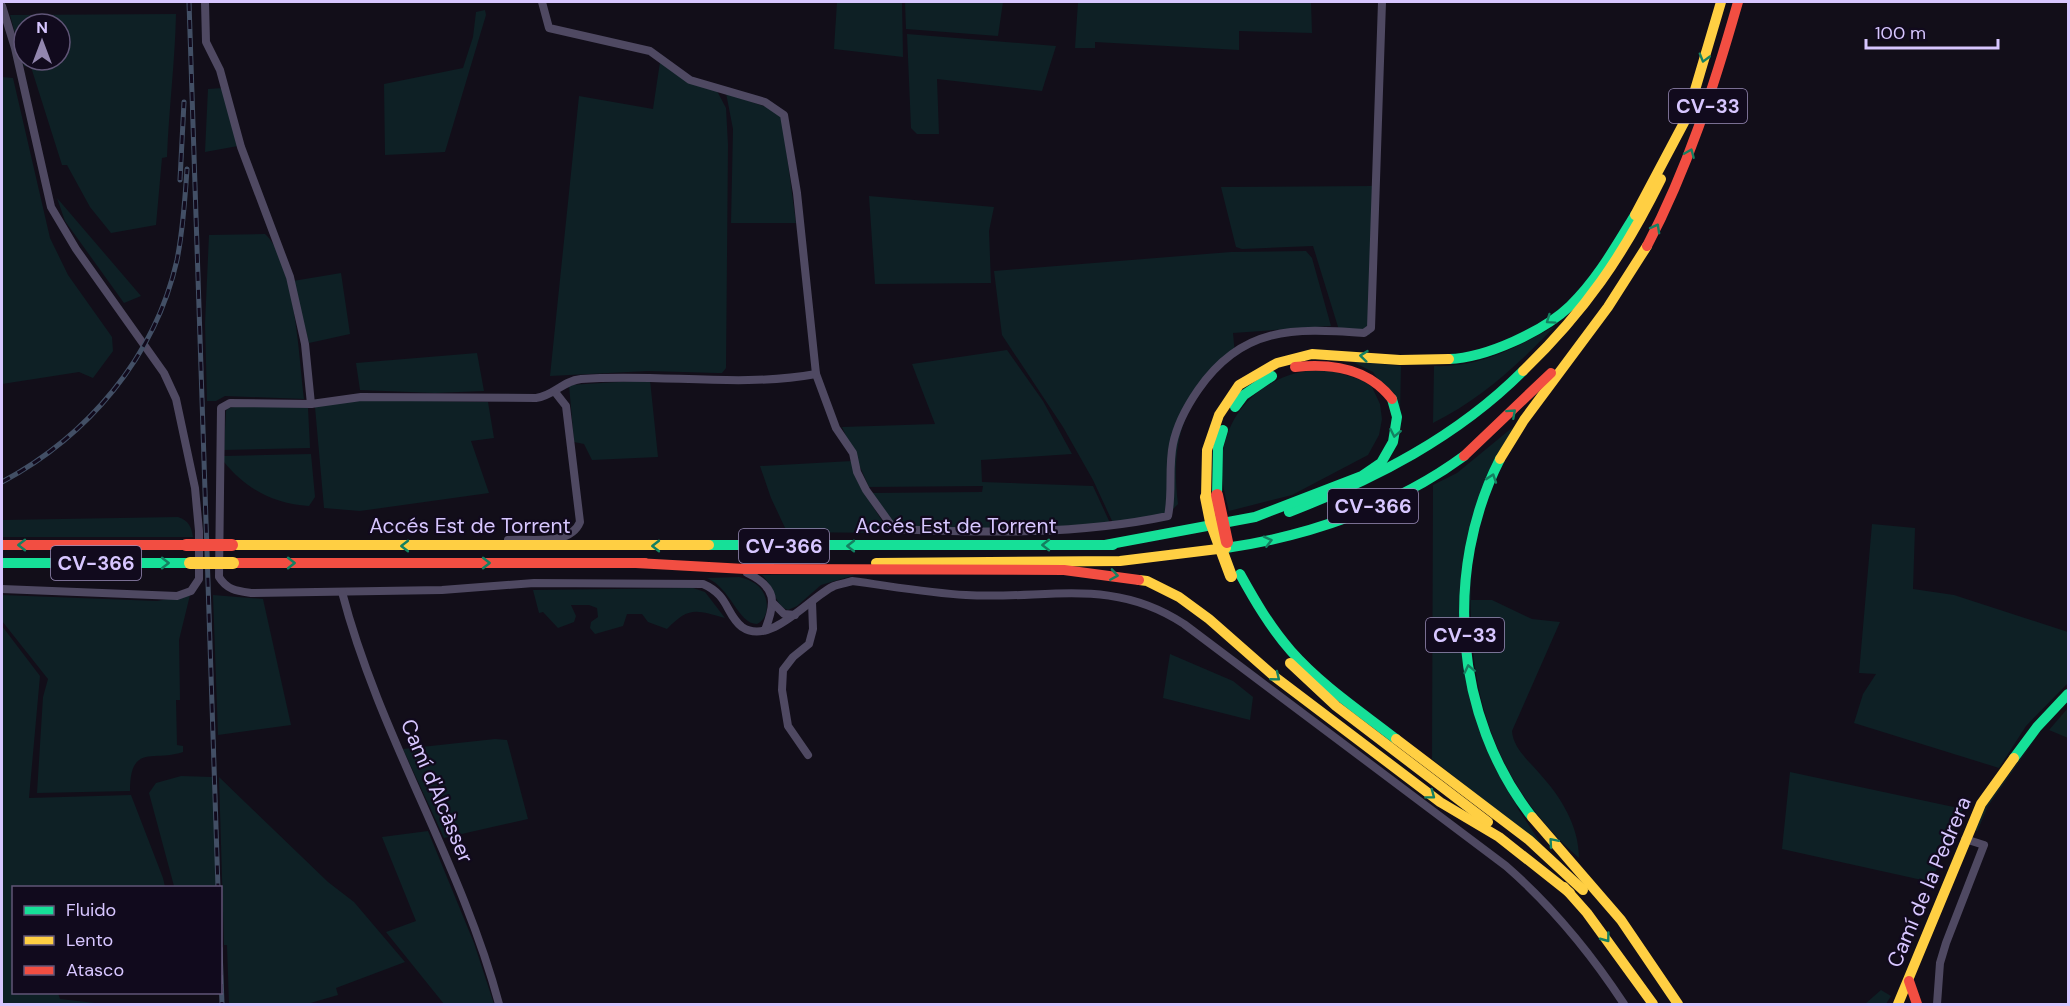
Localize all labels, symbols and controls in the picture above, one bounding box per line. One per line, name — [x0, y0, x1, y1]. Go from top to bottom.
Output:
north arrow — [12, 12, 72, 72]
scale bar — [1866, 12, 1998, 50]
text: N — [36, 17, 48, 38]
text: 100 m — [1875, 21, 1926, 45]
one-way arrow — [1699, 53, 1712, 63]
road number: CV-33 — [1669, 89, 1747, 123]
one-way arrow — [1683, 148, 1695, 159]
one-way arrow — [1649, 224, 1660, 234]
one-way arrow — [1546, 313, 1557, 324]
one-way arrow — [1359, 350, 1368, 363]
one-way arrow — [1505, 409, 1515, 420]
one-way arrow — [1389, 428, 1402, 438]
one-way arrow — [1484, 474, 1497, 484]
road number: CV-366 — [1328, 489, 1418, 523]
street label: Accés Est de Torrent — [369, 512, 571, 540]
street label: Accés Est de Torrent — [855, 512, 1057, 540]
road number: CV-366 — [739, 529, 829, 563]
one-way arrow — [1263, 535, 1273, 548]
one-way arrow — [18, 539, 27, 551]
one-way arrow — [401, 539, 410, 552]
one-way arrow — [1042, 539, 1051, 551]
one-way arrow — [652, 540, 661, 552]
one-way arrow — [847, 540, 856, 552]
road number: CV-366 — [51, 546, 141, 580]
one-way arrow — [160, 557, 169, 569]
one-way arrow — [287, 557, 296, 569]
one-way arrow — [482, 557, 491, 569]
one-way arrow — [1109, 568, 1119, 581]
road number: CV-33 — [1426, 618, 1504, 652]
one-way arrow — [1463, 665, 1476, 675]
one-way arrow — [1269, 670, 1280, 681]
street label: Camí d'Alcàsser — [394, 715, 480, 867]
one-way arrow — [1424, 788, 1435, 799]
street label: Camí de la Pedrera — [1880, 792, 1978, 972]
one-way arrow — [1549, 838, 1560, 849]
legend — [12, 886, 222, 994]
text: Fluido — [66, 898, 116, 922]
text: Lento — [66, 928, 113, 952]
one-way arrow — [1599, 932, 1610, 943]
text: Atasco — [66, 958, 124, 982]

